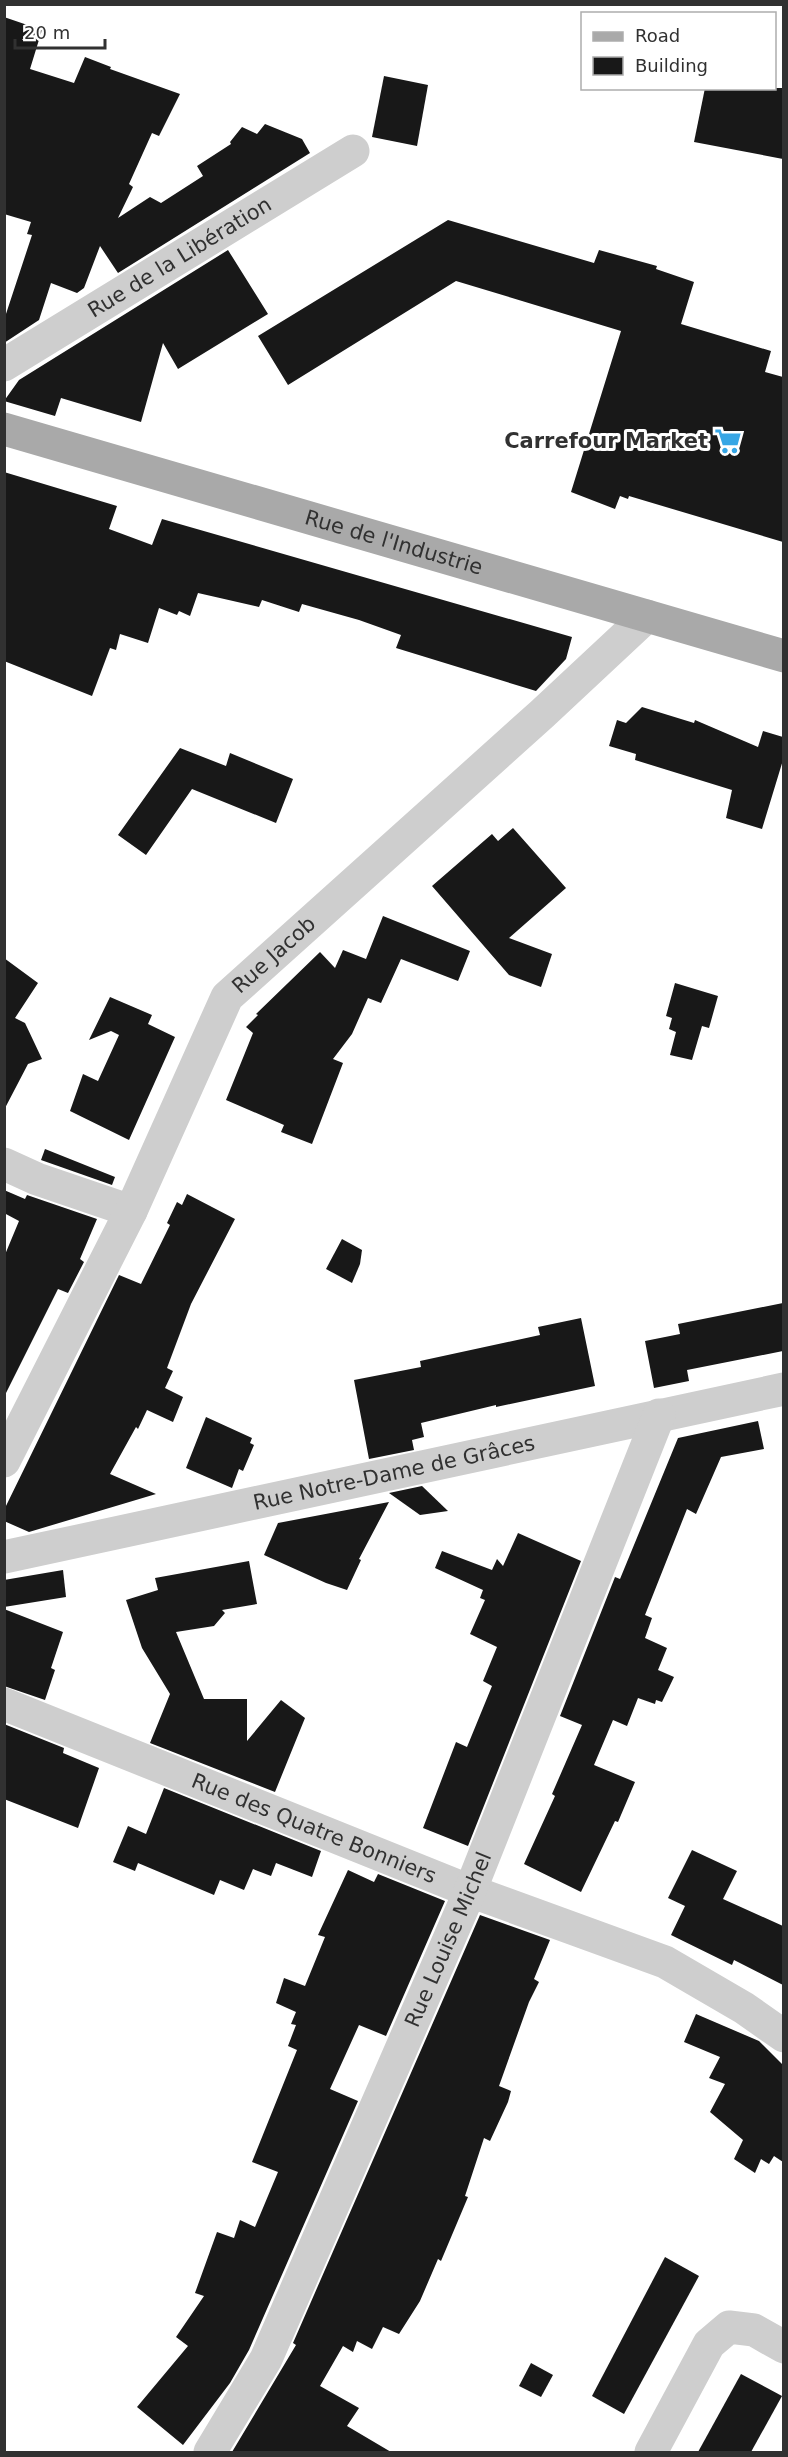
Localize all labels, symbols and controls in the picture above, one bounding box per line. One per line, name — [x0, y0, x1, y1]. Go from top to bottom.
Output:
scale bar — [15, 12, 105, 50]
legend — [581, 12, 776, 90]
text: 20 m — [24, 22, 70, 43]
text: Road — [635, 25, 680, 46]
text: Building — [635, 55, 708, 76]
street label: Rue de la Libération — [84, 192, 276, 323]
supermarket icon: Carrefour Market — [713, 426, 743, 456]
place label: Carrefour Market — [504, 429, 708, 453]
street label: Rue de l'Industrie — [302, 505, 485, 580]
street label: Rue Jacob — [227, 911, 320, 998]
street label: Rue Notre-Dame de Grâces — [251, 1431, 537, 1515]
street label: Rue des Quatre Bonniers — [188, 1769, 440, 1888]
street label: Rue Louise Michel — [400, 1849, 496, 2031]

